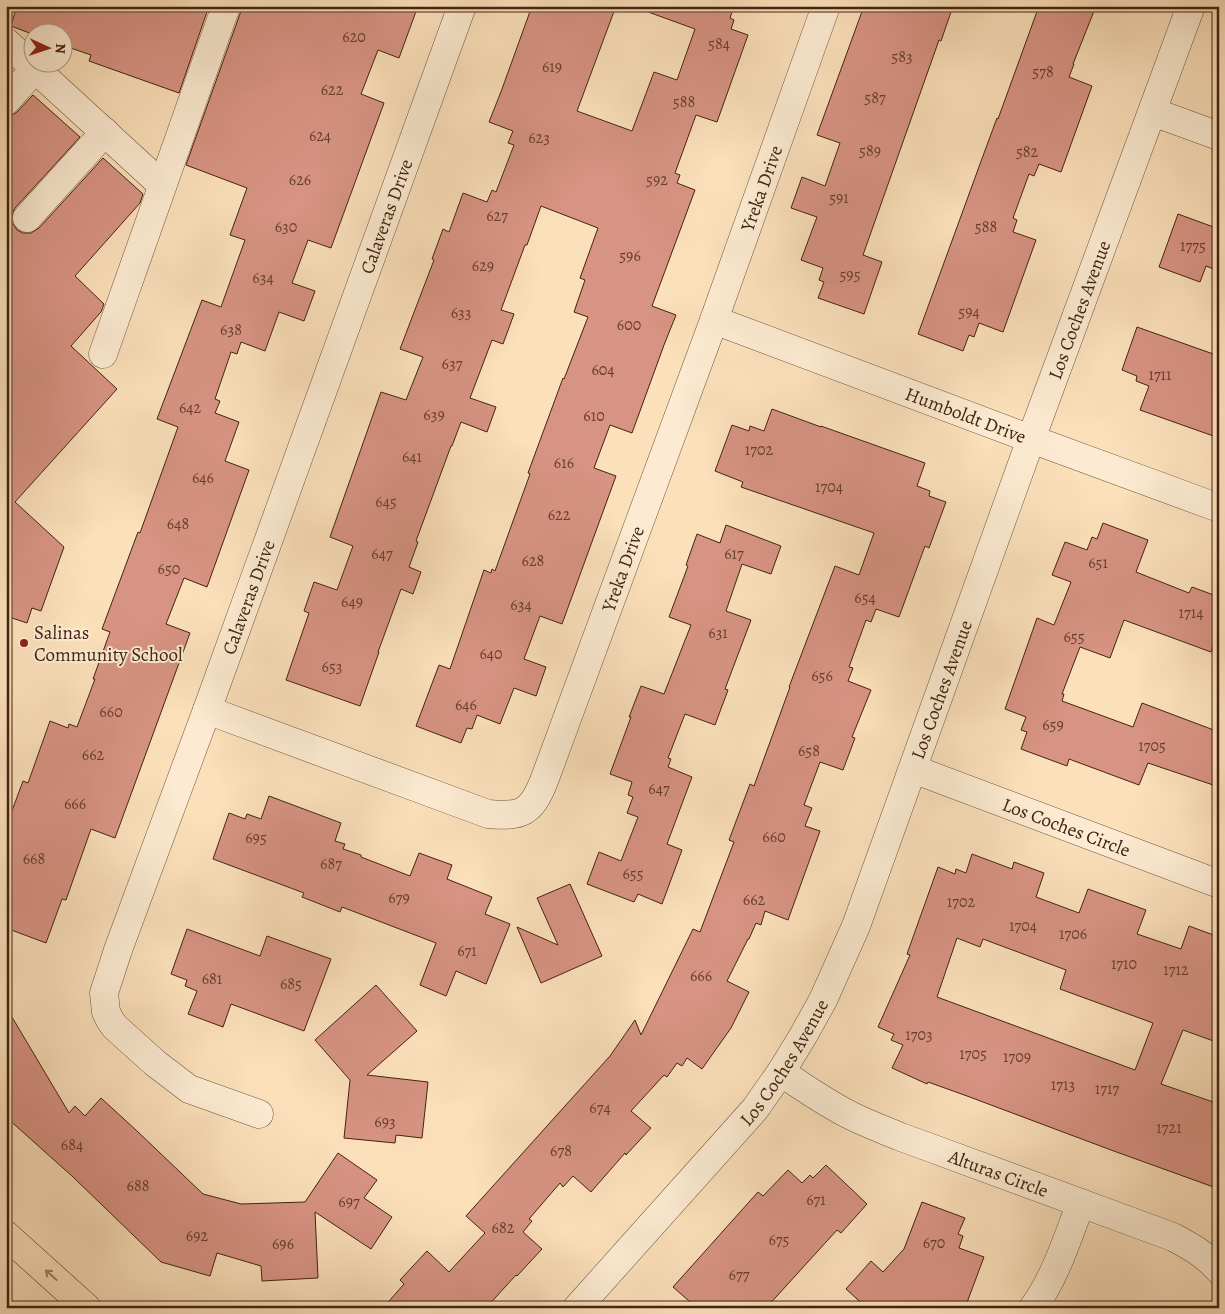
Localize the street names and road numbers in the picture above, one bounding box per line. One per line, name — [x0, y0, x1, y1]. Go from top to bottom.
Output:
street label: Yreka Drive — [734, 142, 789, 236]
street label: Calaveras Drive — [354, 155, 420, 278]
street label: Los Coches Avenue — [1042, 237, 1117, 383]
street label: Humboldt Drive — [901, 381, 1030, 450]
street label: Yreka Drive — [595, 522, 651, 616]
street label: Calaveras Drive — [216, 536, 282, 658]
street label: Los Coches Avenue — [905, 617, 979, 763]
street label: Los Coches Circle — [998, 792, 1134, 864]
street label: Los Coches Avenue — [734, 995, 835, 1132]
street label: Alturas Circle — [944, 1143, 1052, 1204]

